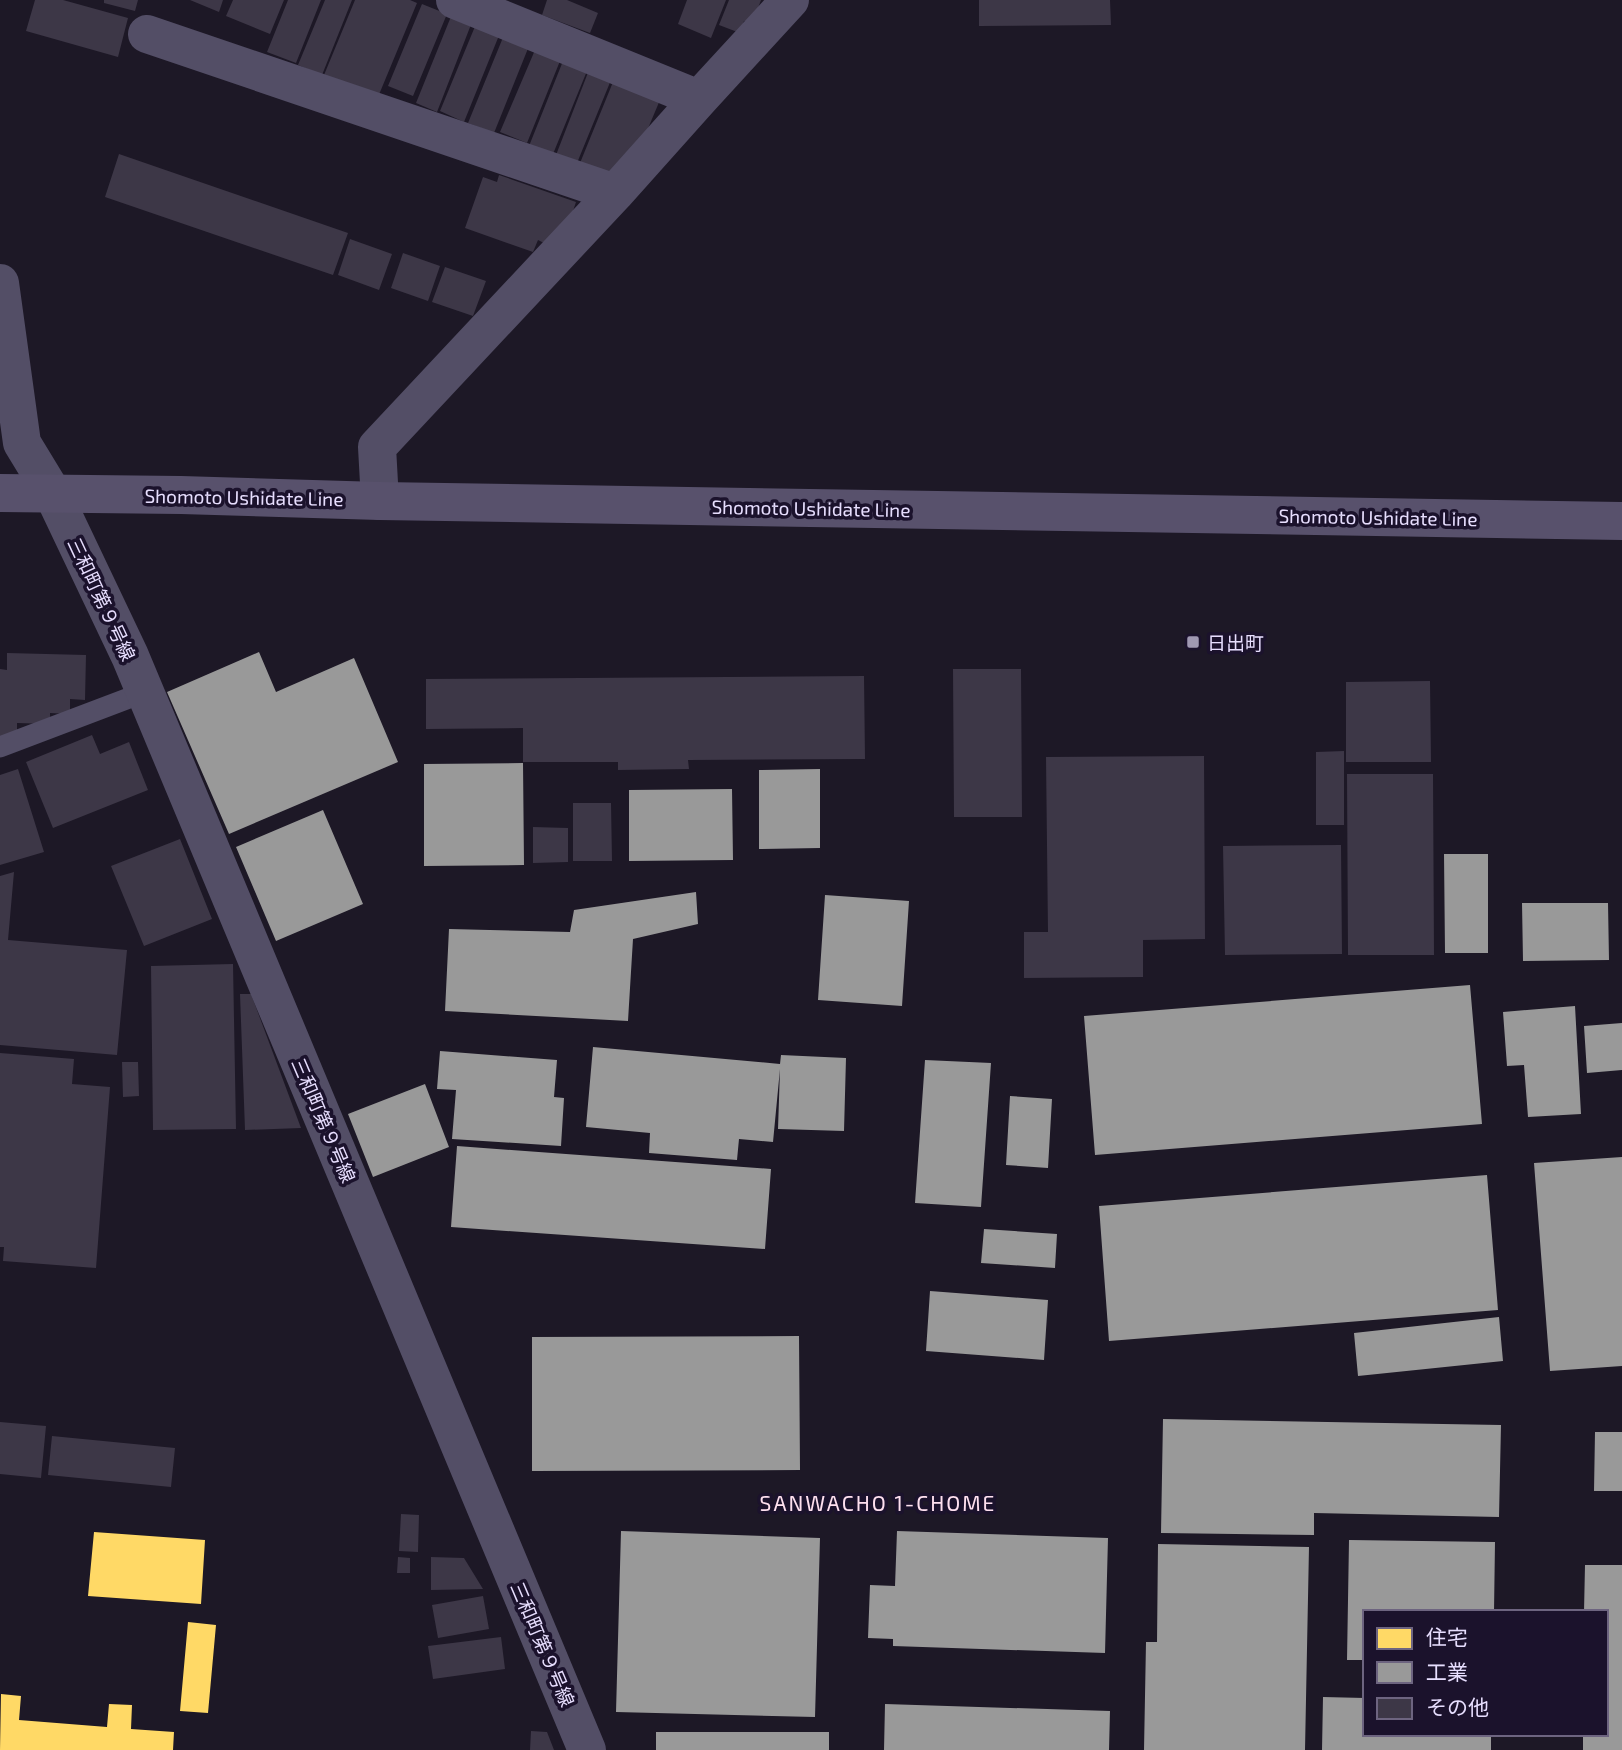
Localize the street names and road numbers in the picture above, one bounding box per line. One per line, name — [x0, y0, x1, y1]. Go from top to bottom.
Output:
street label: Shomoto Ushidate Line — [144, 484, 344, 510]
street label: Shomoto Ushidate Line — [711, 495, 911, 521]
street label: Shomoto Ushidate Line — [1278, 504, 1478, 530]
street label: 三和町第９号線 — [63, 534, 141, 664]
street label: 三和町第９号線 — [287, 1054, 361, 1186]
street label: 三和町第９号線 — [506, 1578, 580, 1710]

